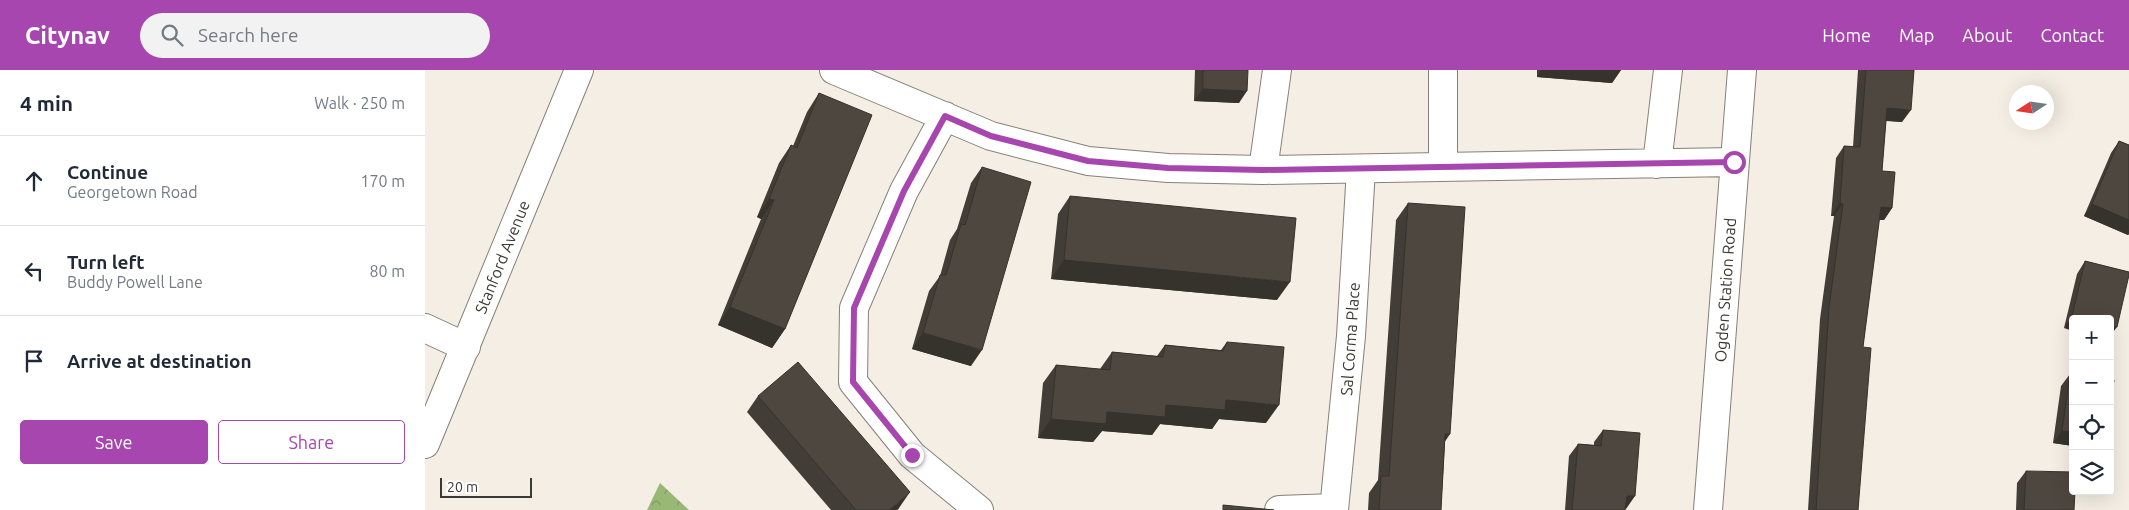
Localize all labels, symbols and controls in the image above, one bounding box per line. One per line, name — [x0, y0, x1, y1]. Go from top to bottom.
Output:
search box — [140, 13, 490, 58]
icon: search — [158, 21, 186, 49]
text: Citynav — [25, 22, 110, 49]
text: Search here — [198, 24, 298, 46]
text: Home — [1822, 25, 1871, 45]
text: Map — [1899, 25, 1934, 45]
text: About — [1962, 25, 2012, 45]
text: Contact — [2040, 25, 2104, 45]
north arrow — [2009, 85, 2054, 130]
text: 4 min — [20, 91, 73, 115]
text: Walk · 250 m — [314, 94, 405, 112]
route start — [1723, 151, 1746, 174]
text: Continue — [67, 161, 148, 183]
icon: ahead — [20, 167, 48, 195]
text: 170 m — [360, 172, 405, 190]
text: Georgetown Road — [67, 183, 198, 201]
street label: Stanford Avenue — [471, 198, 533, 316]
street label: Ogden Station Road — [1711, 217, 1739, 363]
text: Turn left — [67, 251, 145, 273]
icon: left — [20, 257, 48, 285]
text: 80 m — [369, 262, 405, 280]
text: Buddy Powell Lane — [67, 273, 203, 291]
street label: Sal Corma Place — [1337, 282, 1363, 396]
map controls — [2069, 315, 2114, 495]
button: + — [2069, 315, 2114, 360]
icon: arrive — [20, 347, 48, 375]
text: Arrive at destination — [67, 350, 252, 372]
button: − — [2069, 360, 2114, 405]
button: locate — [2069, 405, 2114, 450]
button: Save — [20, 420, 208, 464]
button: Share — [218, 420, 405, 464]
route end — [901, 444, 924, 467]
button: layers — [2069, 450, 2114, 495]
scale bar — [440, 475, 533, 498]
text: 20 m — [447, 479, 478, 495]

